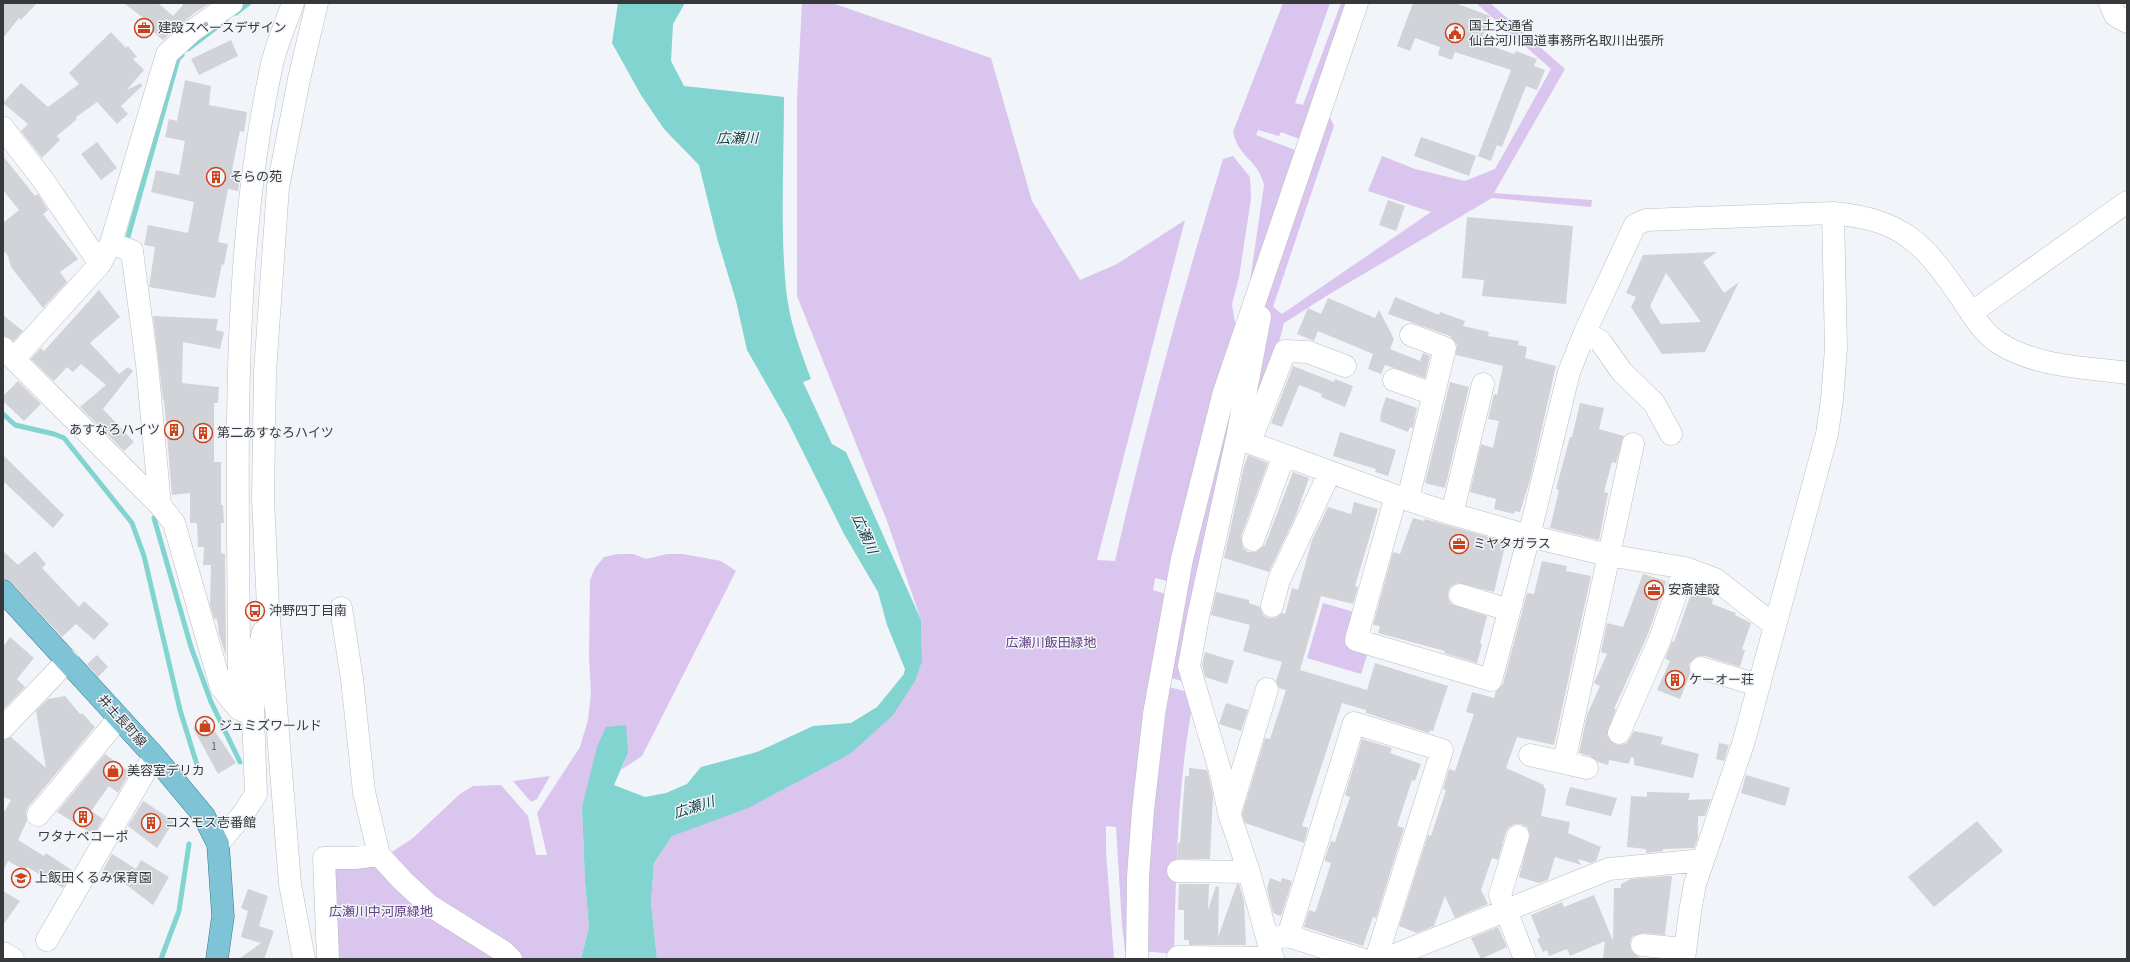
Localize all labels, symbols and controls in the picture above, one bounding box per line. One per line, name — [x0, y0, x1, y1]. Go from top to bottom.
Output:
office icon: 建設スペースデザイン — [133, 17, 155, 39]
place label: 国土交通省 仙台河川国道事務所名取川出張所 — [1469, 17, 1664, 50]
place label: 建設スペースデザイン — [158, 19, 286, 37]
public building icon: 国土交通省 仙台河川国道事務所名取川出張所 — [1444, 22, 1466, 44]
water label: 広瀬川 — [716, 129, 760, 149]
building icon: そらの苑 — [205, 166, 227, 188]
place label: そらの苑 — [230, 168, 282, 186]
building icon: あすなろハイツ — [163, 419, 185, 441]
place label: あすなろハイツ — [69, 421, 160, 439]
building icon: 第二あすなろハイツ — [192, 422, 214, 444]
place label: 第二あすなろハイツ — [217, 424, 334, 442]
water label: 広瀬川 — [846, 511, 882, 559]
office icon: ミヤタガラス — [1448, 533, 1470, 555]
place label: ミヤタガラス — [1473, 535, 1551, 553]
office icon: 安斎建設 — [1643, 579, 1665, 601]
place label: 安斎建設 — [1668, 581, 1720, 599]
bus stop icon: 沖野四丁目南 — [244, 600, 266, 622]
place label: 沖野四丁目南 — [269, 602, 347, 620]
park label: 広瀬川飯田緑地 — [1005, 634, 1097, 652]
building icon: ケーオー荘 — [1664, 669, 1686, 691]
place label: ケーオー荘 — [1689, 671, 1754, 689]
street label: 井土長町線 — [94, 691, 150, 751]
shop icon: ジュミズワールド — [194, 715, 216, 737]
place label: ジュミズワールド — [219, 717, 322, 735]
house number: 1 — [211, 739, 217, 754]
shop icon: 美容室デリカ — [102, 760, 124, 782]
place label: 美容室デリカ — [127, 762, 205, 780]
water label: 広瀬川 — [671, 791, 719, 824]
building icon: ワタナベコーポ — [72, 806, 94, 828]
building icon: コスモス壱番館 — [140, 812, 162, 834]
place label: コスモス壱番館 — [165, 814, 256, 832]
place label: ワタナベコーポ — [37, 828, 129, 846]
school or university icon: 上飯田くるみ保育園 — [10, 867, 32, 889]
place label: 上飯田くるみ保育園 — [35, 869, 152, 887]
park label: 広瀬川中河原緑地 — [329, 903, 433, 921]

